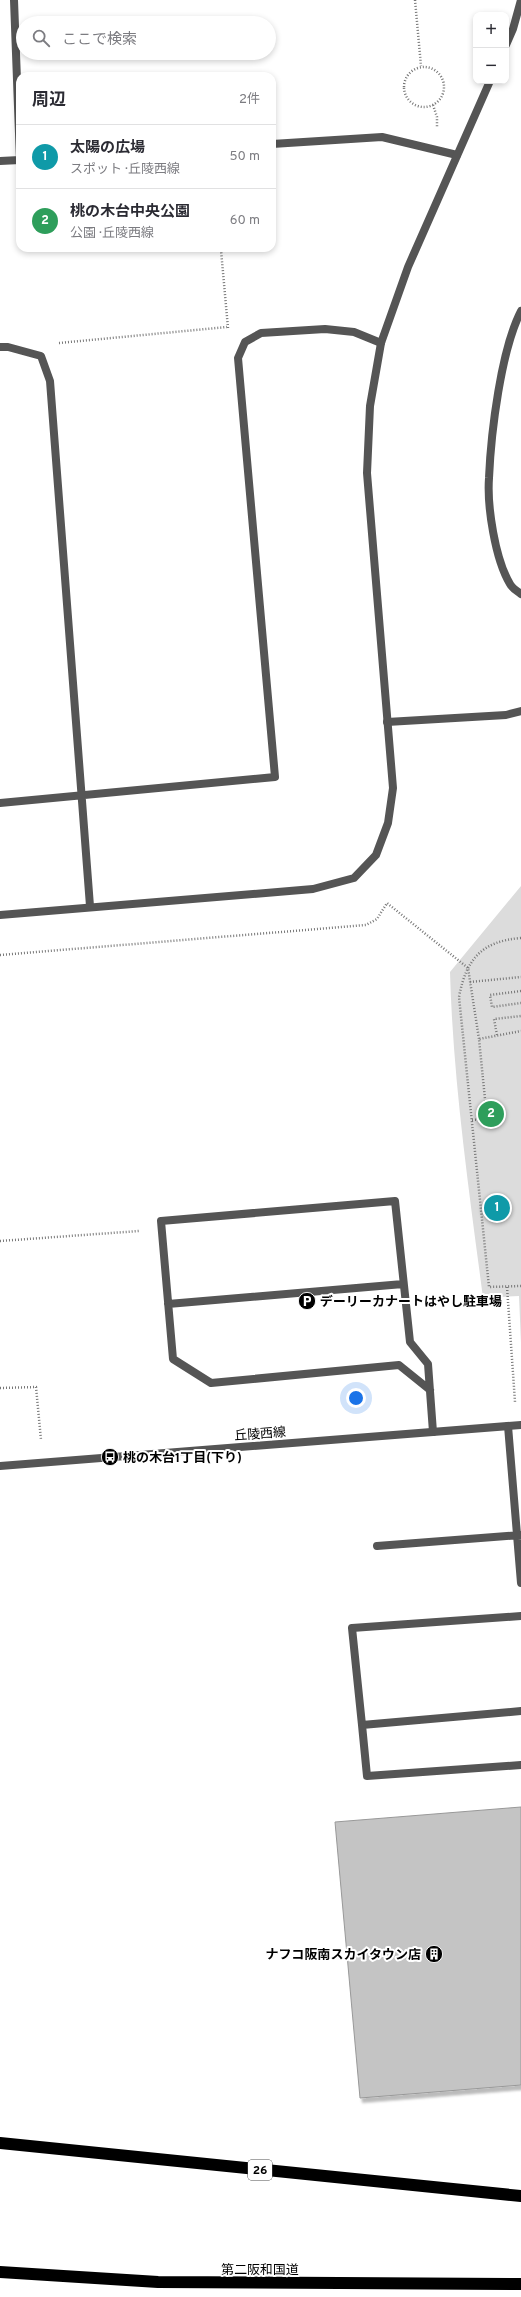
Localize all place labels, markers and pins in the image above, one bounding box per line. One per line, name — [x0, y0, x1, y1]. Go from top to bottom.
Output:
pin: 2 — [478, 1099, 504, 1129]
pin: 1 — [484, 1193, 510, 1223]
parking icon: デーリーカナートはやし駐車場 — [297, 1291, 317, 1311]
place label: デーリーカナートはやし駐車場 — [320, 1294, 502, 1311]
bus stop icon: 桃の木台1丁目(下り) — [100, 1447, 120, 1467]
place label: 桃の木台1丁目(下り) — [123, 1450, 242, 1467]
building icon: ナフコ阪南スカイタウン店 — [424, 1944, 444, 1964]
place label: ナフコ阪南スカイタウン店 — [266, 1947, 421, 1964]

